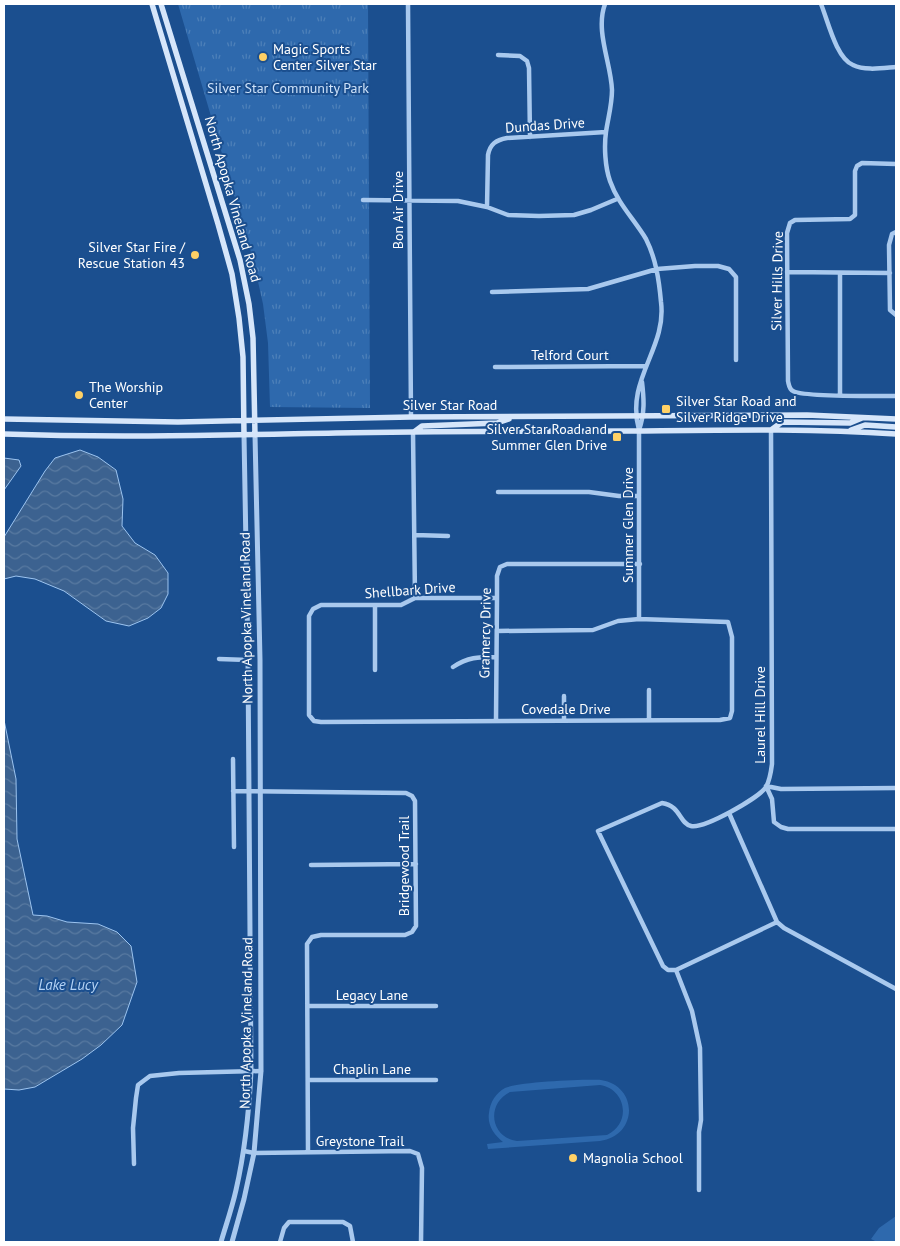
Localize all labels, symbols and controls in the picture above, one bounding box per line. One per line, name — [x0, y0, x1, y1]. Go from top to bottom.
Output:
place label: Magic Sports Center Silver Star — [273, 40, 377, 74]
marker: Magic Sports Center Silver Star — [257, 51, 269, 63]
park label: Silver Star Community Park — [207, 79, 369, 97]
street label: Dundas Drive — [505, 113, 585, 137]
street label: North Apopka Vineland Road — [201, 114, 265, 284]
street label: Bon Air Drive — [389, 171, 407, 249]
street label: Silver Hills Drive — [767, 231, 787, 331]
place label: Silver Star Fire / Rescue Station 43 — [78, 238, 186, 272]
marker: Silver Star Fire / Rescue Station 43 — [189, 249, 201, 261]
street label: Telford Court — [531, 346, 609, 364]
place label: The Worship Center — [89, 378, 163, 412]
marker: The Worship Center — [73, 389, 85, 401]
place label: Silver Star Road and Silver Ridge Drive — [676, 392, 797, 426]
street label: Silver Star Road — [403, 396, 497, 414]
marker: Silver Star Road and Silver Ridge Drive — [660, 403, 672, 415]
place label: Silver Star Road and Summer Glen Drive — [486, 420, 607, 454]
marker: Silver Star Road and Summer Glen Drive — [611, 431, 623, 443]
street label: Summer Glen Drive — [619, 467, 637, 583]
street label: North Apopka Vineland Road — [236, 532, 256, 704]
street label: Shellbark Drive — [364, 578, 456, 602]
street label: Gramercy Drive — [475, 587, 495, 679]
street label: Laurel Hill Drive — [751, 666, 769, 764]
street label: Covedale Drive — [521, 700, 611, 718]
street label: Bridgewood Trail — [395, 816, 413, 916]
street label: North Apopka Vineland Road — [236, 937, 256, 1109]
water label: Lake Lucy — [38, 975, 99, 994]
street label: Legacy Lane — [336, 986, 408, 1004]
street label: Chaplin Lane — [333, 1060, 411, 1078]
street label: Greystone Trail — [316, 1132, 404, 1150]
place label: Magnolia School — [583, 1149, 683, 1167]
marker: Magnolia School — [567, 1152, 579, 1164]

